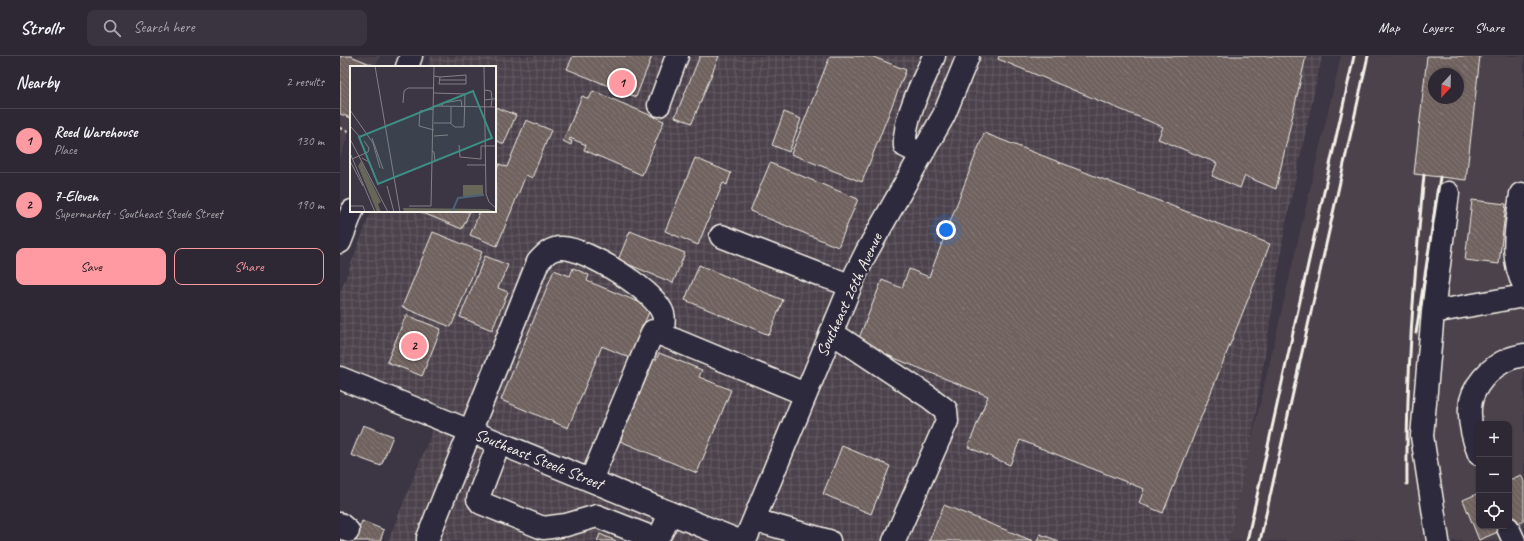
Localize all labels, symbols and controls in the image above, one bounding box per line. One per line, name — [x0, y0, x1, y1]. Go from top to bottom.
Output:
search box — [87, 10, 367, 46]
text: Strollr — [20, 16, 63, 40]
icon: search — [101, 17, 123, 39]
text: Search here — [133, 18, 195, 37]
text: Map — [1378, 19, 1400, 36]
text: Layers — [1422, 19, 1453, 36]
text: Share — [1475, 19, 1504, 36]
inset map — [350, 66, 496, 212]
pin: 1 — [609, 68, 635, 98]
north arrow — [1428, 68, 1464, 104]
text: Nearby — [16, 72, 59, 93]
text: 2 results — [286, 74, 324, 90]
text: Reed Warehouse — [54, 123, 137, 142]
text: 1 — [26, 133, 32, 149]
text: 130 m — [296, 133, 324, 149]
text: Place — [54, 142, 77, 158]
text: 7-Eleven — [54, 187, 98, 206]
text: 2 — [26, 197, 32, 213]
text: 190 m — [296, 197, 324, 213]
text: Supermarket · Southeast Steele Street — [54, 206, 223, 222]
your location — [936, 220, 956, 240]
street label: Southeast 26th Avenue — [811, 228, 887, 360]
button: Save — [16, 248, 166, 285]
button: Share — [174, 248, 324, 285]
pin: 2 — [401, 331, 427, 361]
map controls — [1476, 421, 1512, 529]
button: + — [1476, 421, 1512, 457]
street label: Southeast Steele Street — [472, 424, 609, 495]
button: − — [1476, 457, 1512, 493]
button: locate — [1476, 493, 1512, 529]

